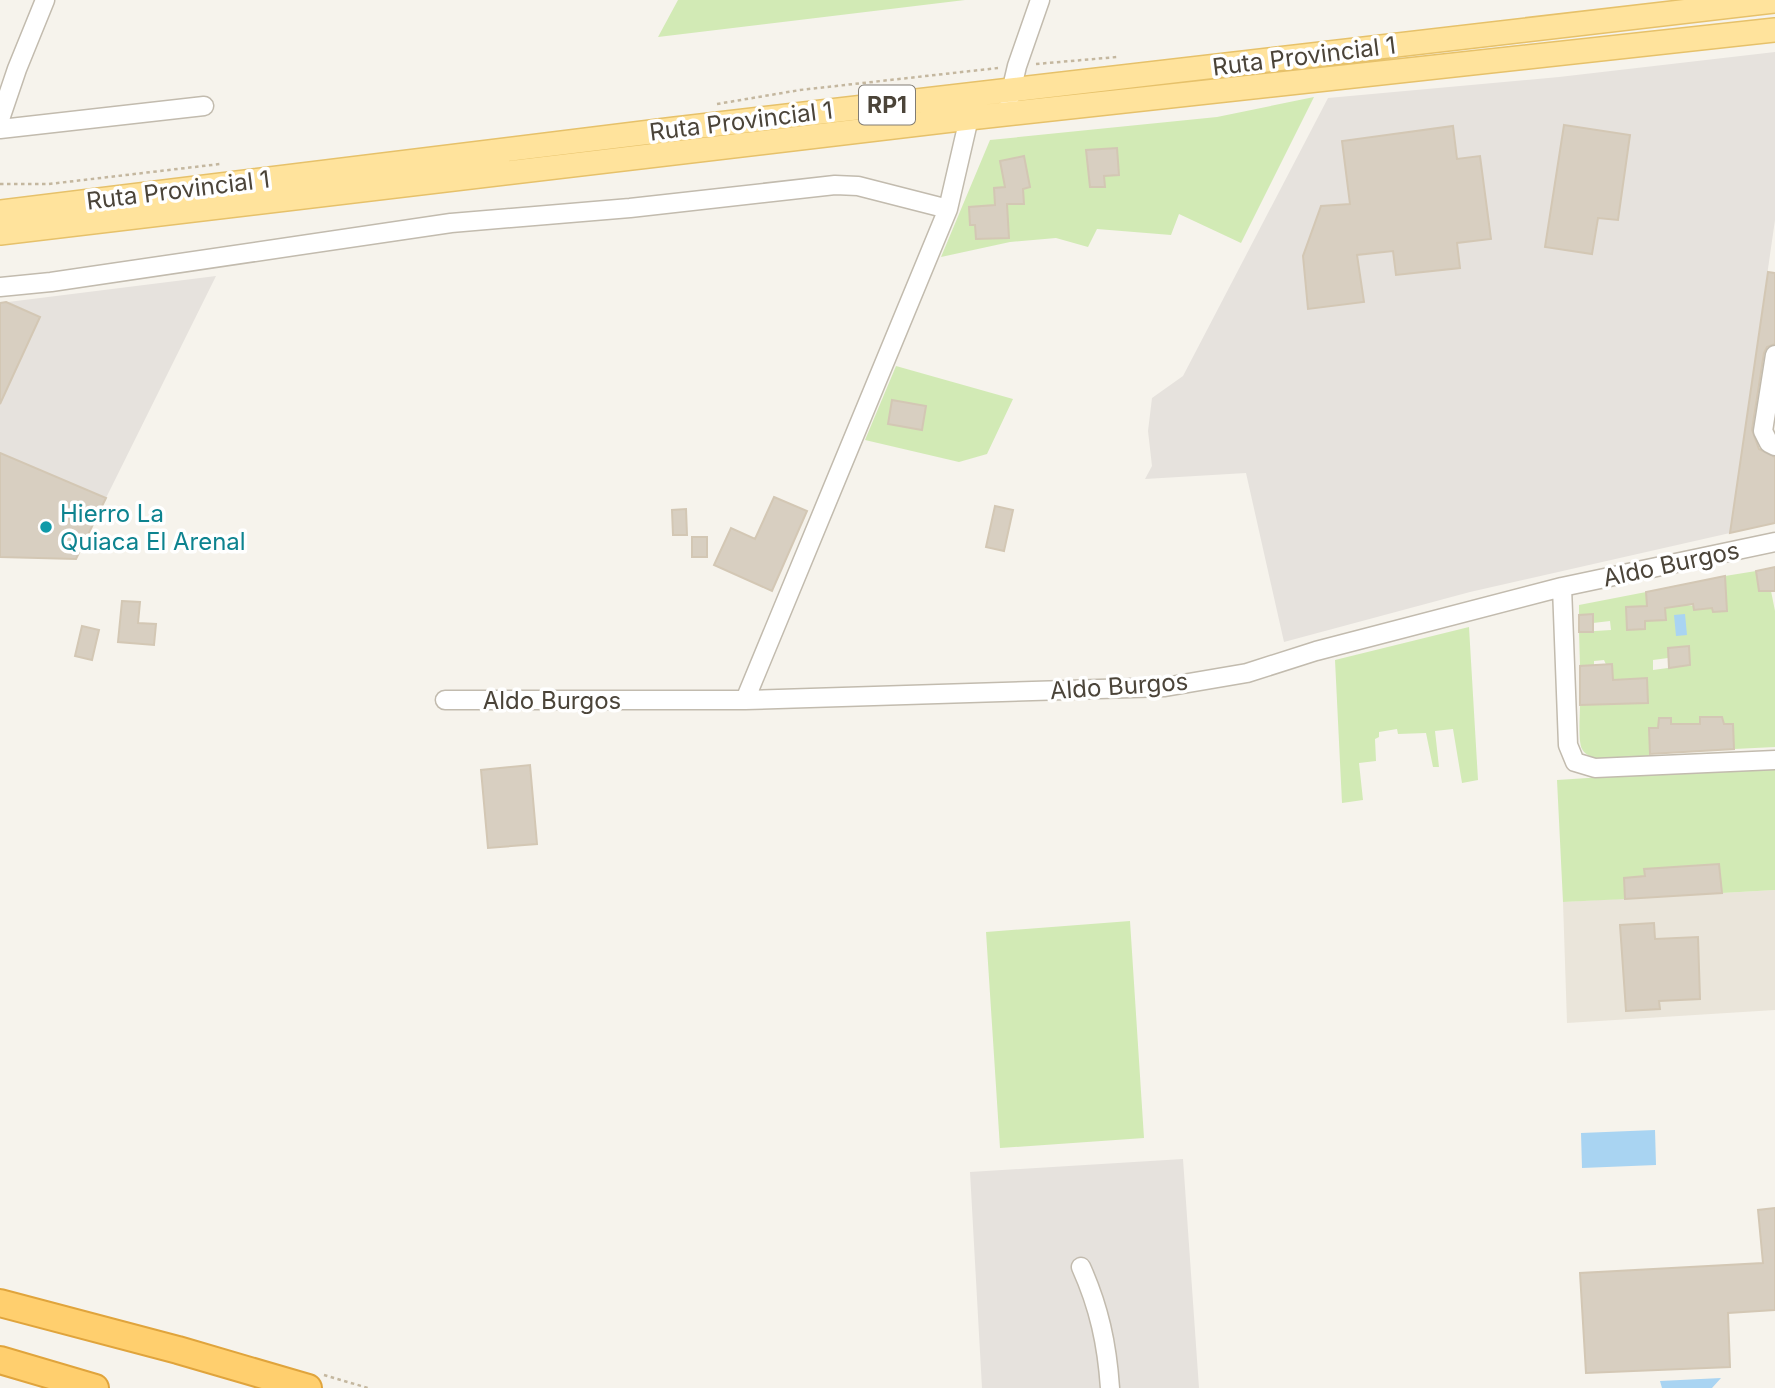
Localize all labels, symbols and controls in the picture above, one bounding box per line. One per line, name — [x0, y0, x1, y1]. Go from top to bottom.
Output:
street label: Ruta Provincial 1 — [1211, 30, 1397, 82]
road number: RP1 — [859, 86, 915, 124]
street label: Ruta Provincial 1 — [648, 95, 834, 147]
street label: Ruta Provincial 1 — [85, 164, 271, 216]
place label: Hierro La Quiaca El Arenal — [60, 499, 246, 556]
marker: Hierro La Quiaca El Arenal — [38, 519, 54, 535]
street label: Aldo Burgos — [1600, 535, 1742, 593]
street label: Aldo Burgos — [1049, 667, 1189, 705]
street label: Aldo Burgos — [483, 686, 621, 715]

